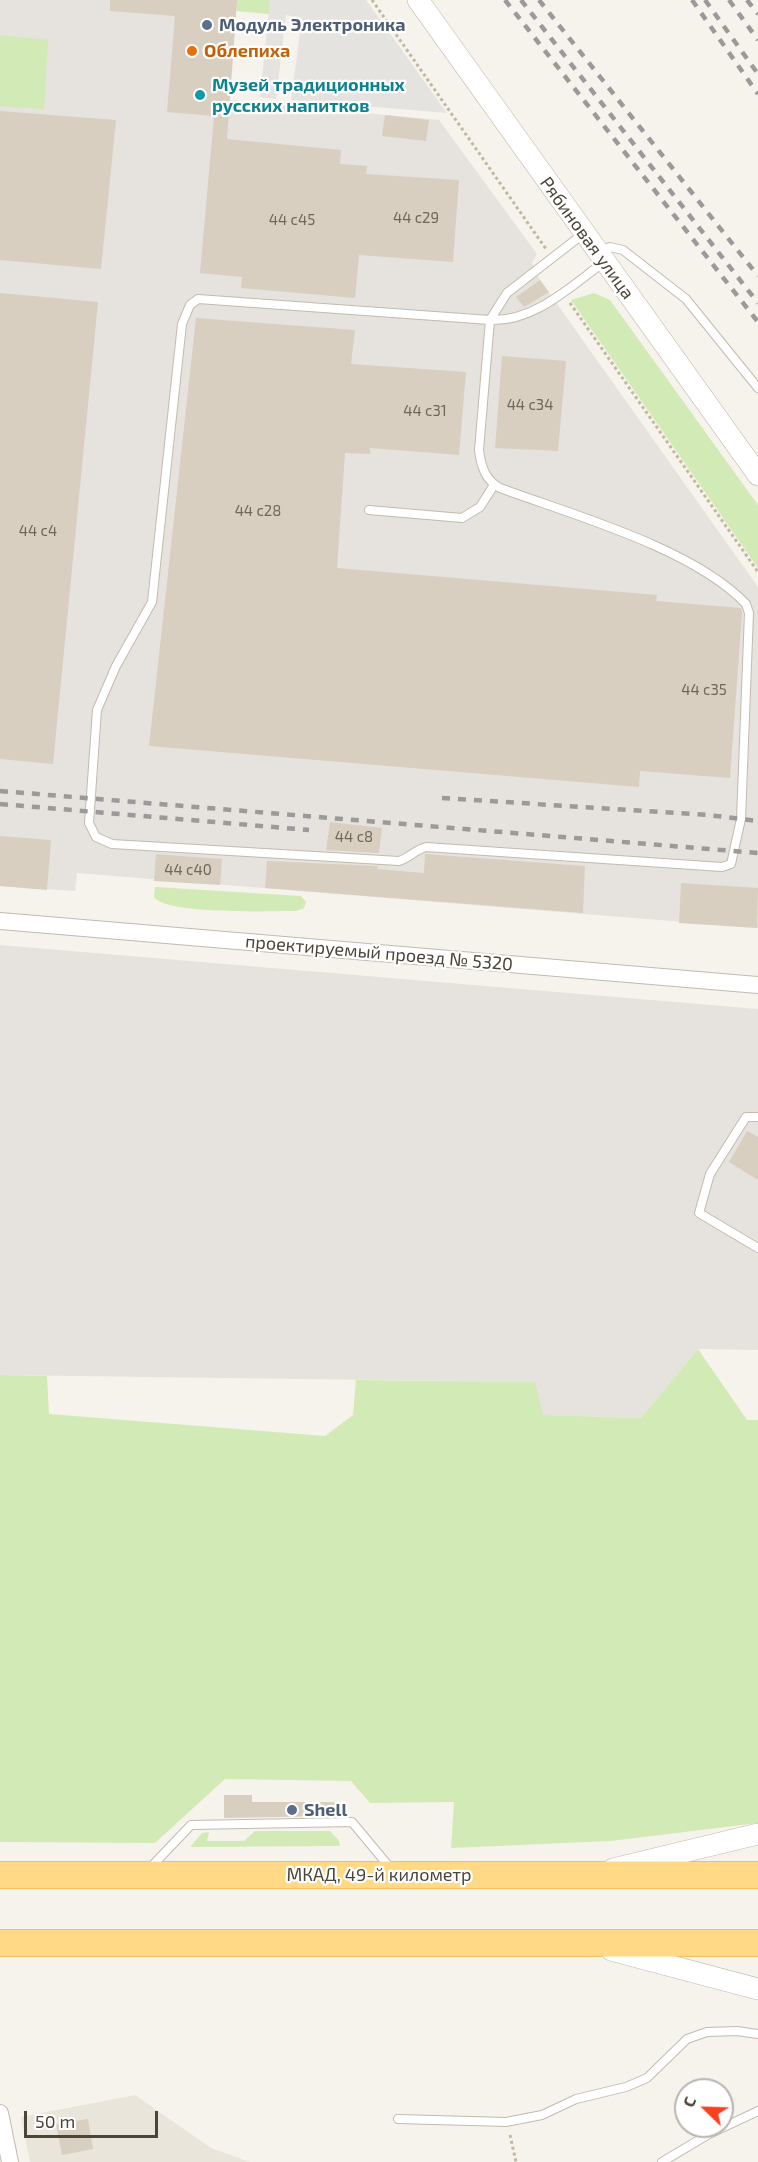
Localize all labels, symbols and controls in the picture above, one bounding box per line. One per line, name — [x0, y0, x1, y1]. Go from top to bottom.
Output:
place label: Модуль Электроника — [219, 14, 405, 36]
marker: Модуль Электроника — [200, 18, 214, 32]
place label: Облепиха — [204, 40, 290, 62]
marker: Облепиха — [185, 44, 199, 58]
place label: Музей традиционных русских напитков — [212, 74, 405, 116]
marker: Музей традиционных русских напитков — [193, 88, 207, 102]
street label: Рябиновая улица — [535, 173, 639, 303]
house number: 44 с29 — [393, 209, 439, 227]
house number: 44 с45 — [269, 211, 315, 229]
house number: 44 с34 — [507, 396, 553, 414]
house number: 44 с31 — [403, 402, 447, 420]
house number: 44 с28 — [235, 502, 281, 520]
house number: 44 с4 — [19, 522, 57, 540]
house number: 44 с35 — [681, 681, 727, 699]
house number: 44 с8 — [335, 828, 373, 846]
house number: 44 с40 — [164, 861, 212, 879]
street label: проектируемый проезд № 5320 — [244, 931, 514, 975]
place label: Shell — [304, 1799, 347, 1821]
marker: Shell — [285, 1803, 299, 1817]
street label: МКАД, 49-й километр — [286, 1864, 472, 1886]
north arrow — [674, 2078, 734, 2138]
text: С — [678, 2094, 699, 2110]
scale bar — [27, 2099, 160, 2137]
text: 50 m — [35, 2110, 75, 2132]

